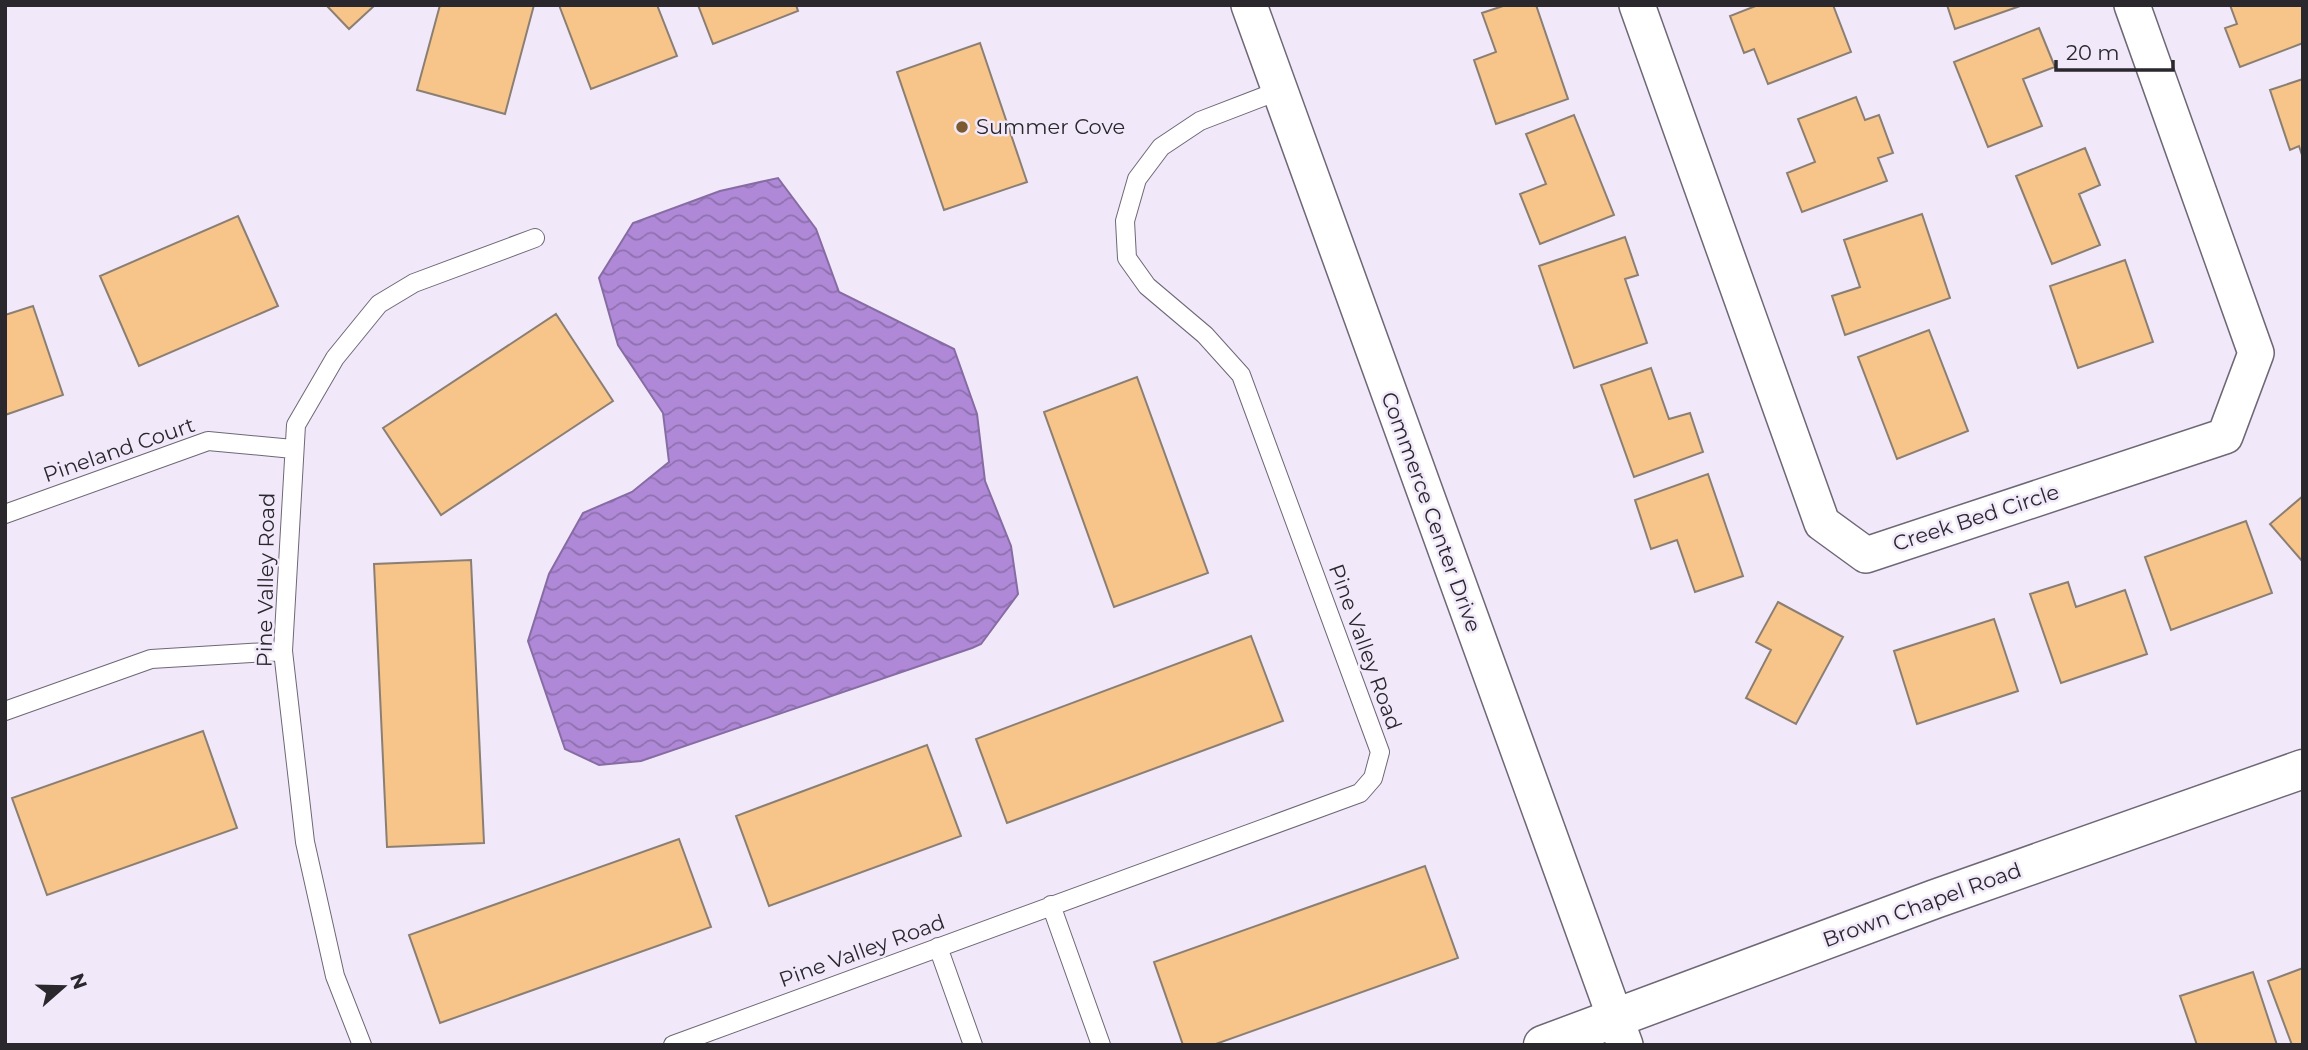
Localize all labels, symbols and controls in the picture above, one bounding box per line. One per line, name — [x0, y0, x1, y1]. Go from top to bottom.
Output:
scale bar — [2056, 28, 2173, 72]
text: 20 m — [2066, 40, 2120, 65]
place label: Summer Cove — [976, 114, 1125, 139]
marker: Summer Cove — [954, 119, 970, 135]
street label: Commerce Center Drive — [1376, 388, 1487, 635]
street label: Pineland Court — [40, 412, 198, 487]
street label: Creek Bed Circle — [1890, 479, 2062, 556]
street label: Pine Valley Road — [251, 492, 280, 668]
street label: Pine Valley Road — [1324, 560, 1407, 733]
street label: Brown Chapel Road — [1819, 857, 2025, 952]
street label: Pine Valley Road — [775, 909, 948, 992]
north arrow — [28, 952, 98, 1022]
text: N — [65, 970, 92, 993]

